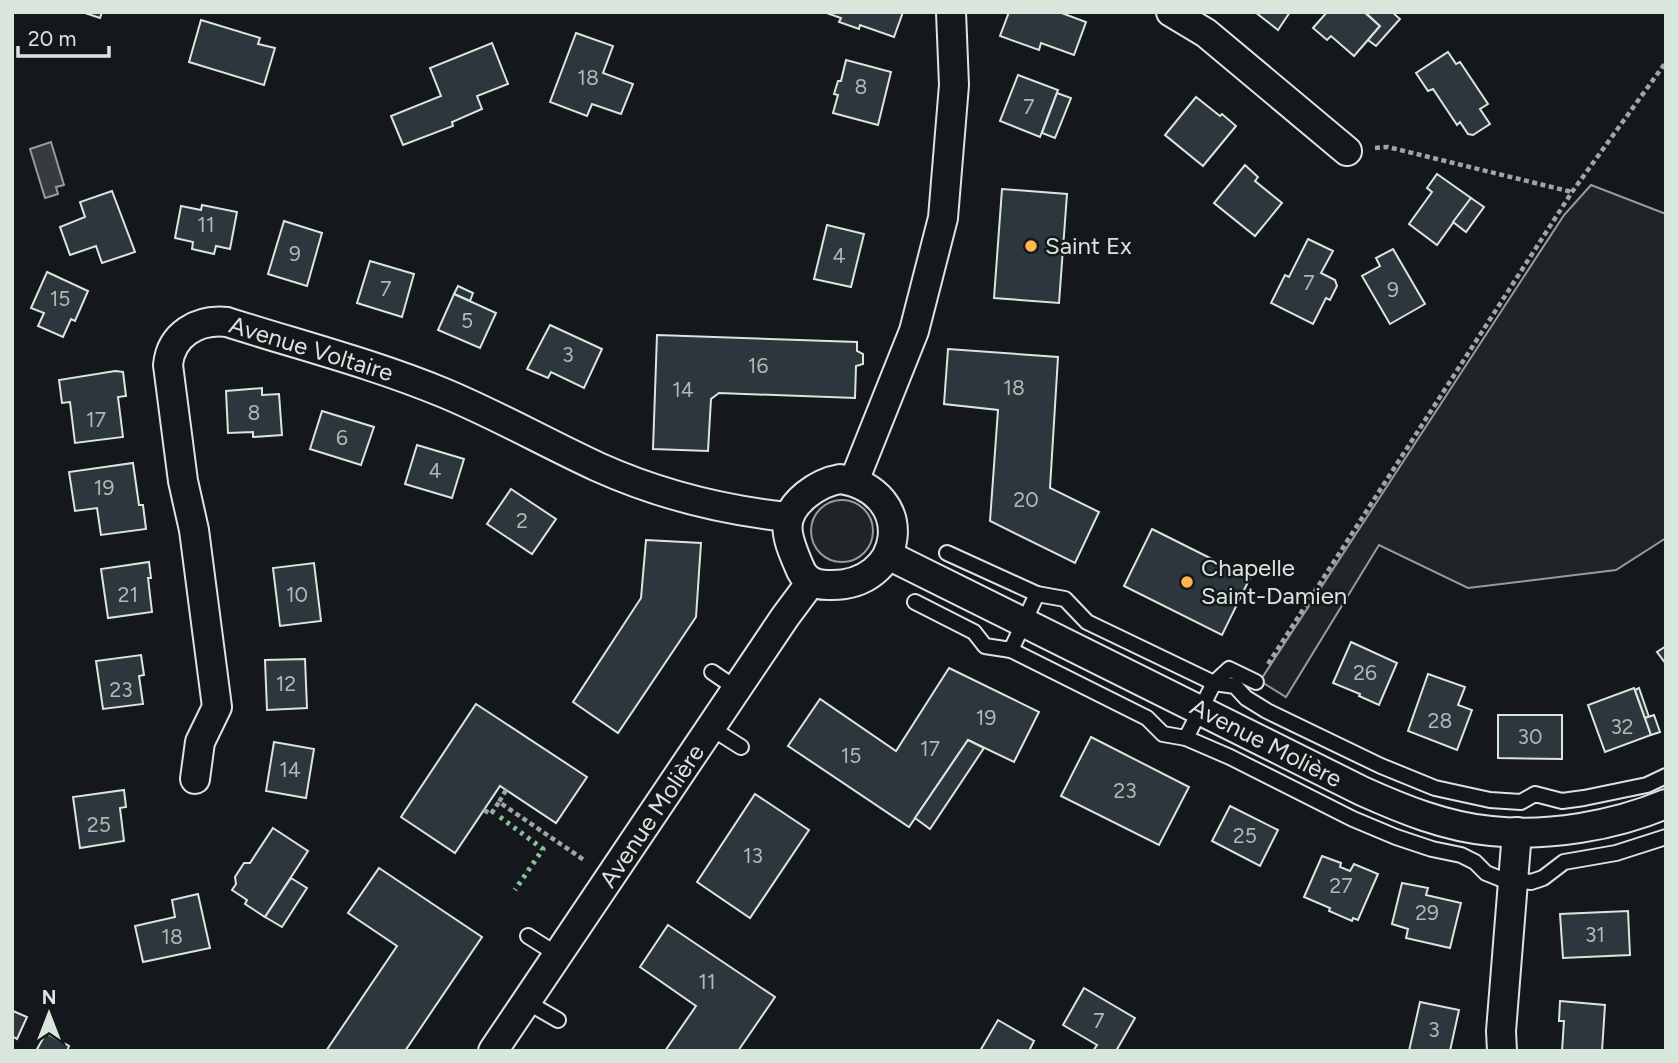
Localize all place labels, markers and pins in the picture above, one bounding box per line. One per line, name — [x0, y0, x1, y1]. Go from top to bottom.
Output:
place label: Saint Ex — [1045, 231, 1132, 260]
marker: Saint Ex — [1023, 238, 1039, 254]
place label: Chapelle Saint-Damien — [1201, 553, 1347, 610]
marker: Chapelle Saint-Damien — [1179, 574, 1195, 590]

